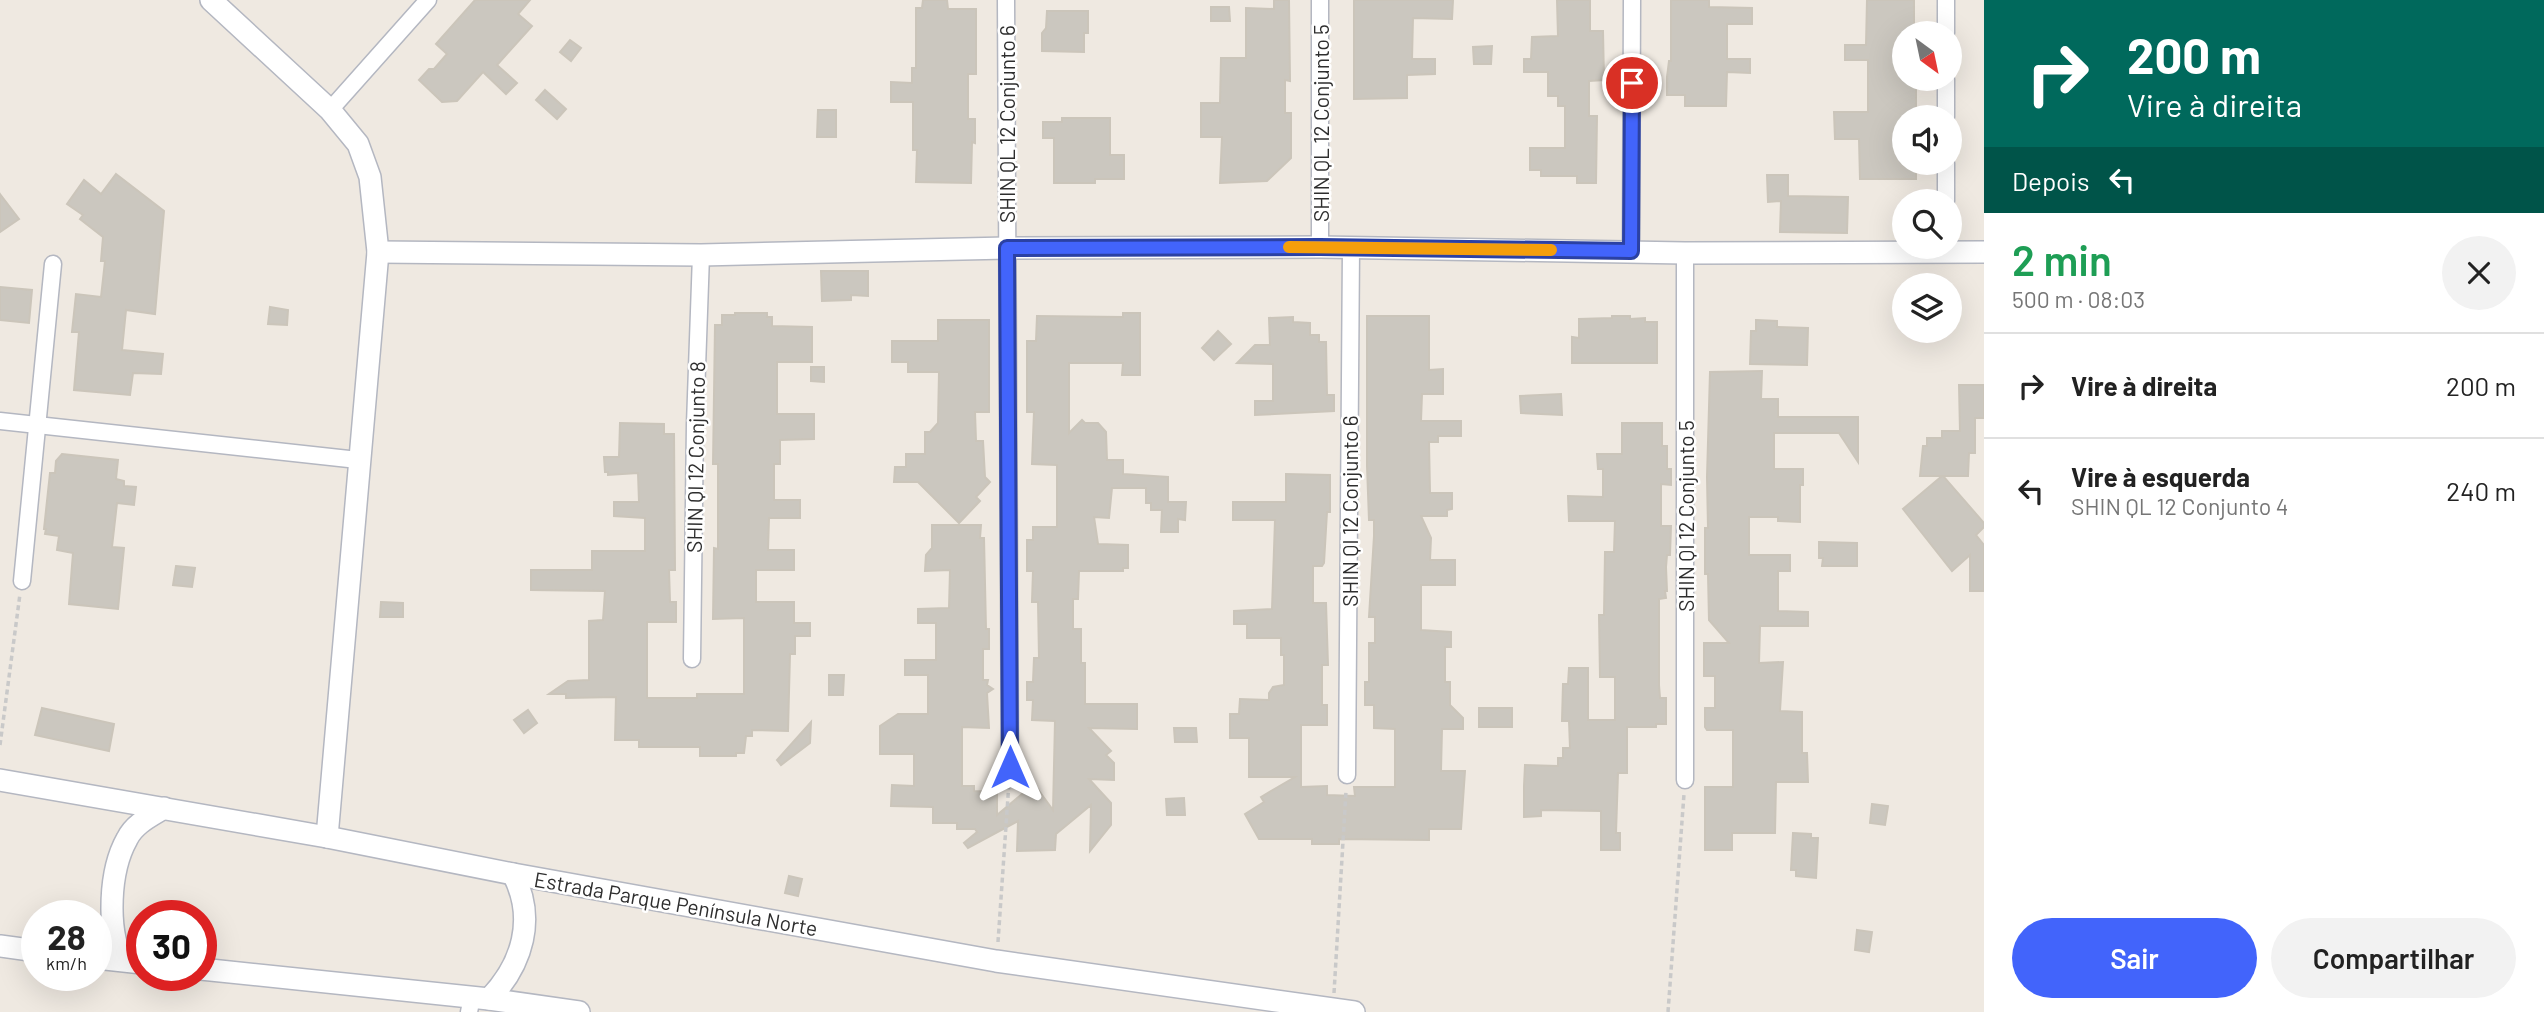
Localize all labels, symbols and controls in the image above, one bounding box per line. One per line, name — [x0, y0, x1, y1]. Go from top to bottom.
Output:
north arrow — [1892, 21, 1962, 91]
map controls — [1892, 21, 1962, 343]
street label: SHIN QL 12 Conjunto 5 — [1308, 24, 1333, 222]
street label: SHIN QL 12 Conjunto 6 — [994, 25, 1019, 223]
text: 200 m — [2127, 25, 2261, 84]
icon: right — [2012, 28, 2103, 119]
pin — [1602, 53, 1662, 113]
icon: arrive — [1613, 64, 1651, 102]
text: Vire à direita — [2127, 85, 2302, 123]
button: sound — [1892, 105, 1962, 175]
icon: left — [2103, 161, 2141, 199]
text: Depois — [2012, 165, 2089, 196]
button: search — [1892, 189, 1962, 259]
text: 2 min — [2012, 234, 2112, 284]
button: close — [2442, 236, 2516, 310]
button: layers — [1892, 273, 1962, 343]
text: 500 m · 08:03 — [2012, 285, 2145, 313]
street label: SHIN QI 12 Conjunto 8 — [681, 361, 709, 553]
icon: right — [2012, 367, 2050, 405]
text: Vire à direita — [2071, 370, 2217, 401]
text: 200 m — [2446, 370, 2516, 401]
street label: SHIN QI 12 Conjunto 6 — [1337, 415, 1362, 607]
street label: SHIN QI 12 Conjunto 5 — [1673, 420, 1698, 612]
text: Vire à esquerda — [2071, 461, 2250, 492]
icon: left — [2012, 472, 2050, 510]
text: 240 m — [2446, 475, 2516, 506]
text: SHIN QL 12 Conjunto 4 — [2071, 492, 2289, 520]
position arrow — [973, 730, 1047, 804]
street label: Estrada Parque Península Norte — [532, 866, 820, 940]
speed limit sign: 30 — [126, 900, 217, 991]
text: 28 — [47, 915, 86, 957]
button: Sair — [2012, 918, 2257, 998]
button: Compartilhar — [2271, 918, 2516, 998]
text: km/h — [46, 952, 87, 974]

